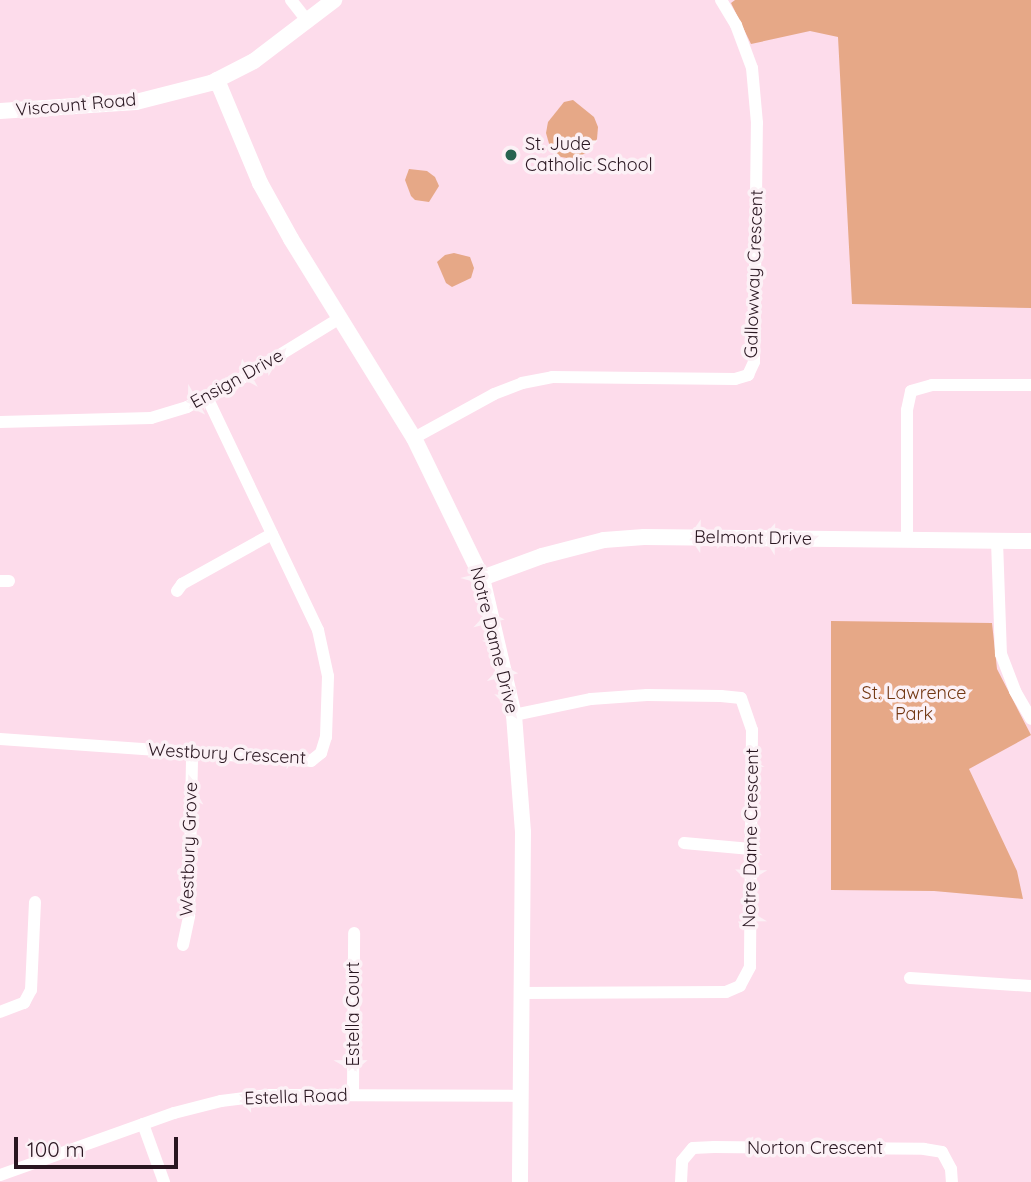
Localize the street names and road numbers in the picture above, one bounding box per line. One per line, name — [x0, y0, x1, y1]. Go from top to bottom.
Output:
street label: Viscount Road — [15, 89, 137, 121]
street label: Gallowway Crescent — [740, 189, 768, 359]
street label: Ensign Drive — [187, 345, 287, 413]
street label: Belmont Drive — [694, 526, 812, 550]
street label: Notre Dame Drive — [465, 564, 523, 716]
street label: Westbury Crescent — [148, 739, 306, 769]
street label: Notre Dame Crescent — [739, 748, 763, 928]
street label: Westbury Grove — [176, 781, 202, 917]
street label: Estella Court — [342, 962, 364, 1066]
street label: Estella Road — [244, 1084, 348, 1110]
street label: Norton Crescent — [747, 1137, 883, 1159]

